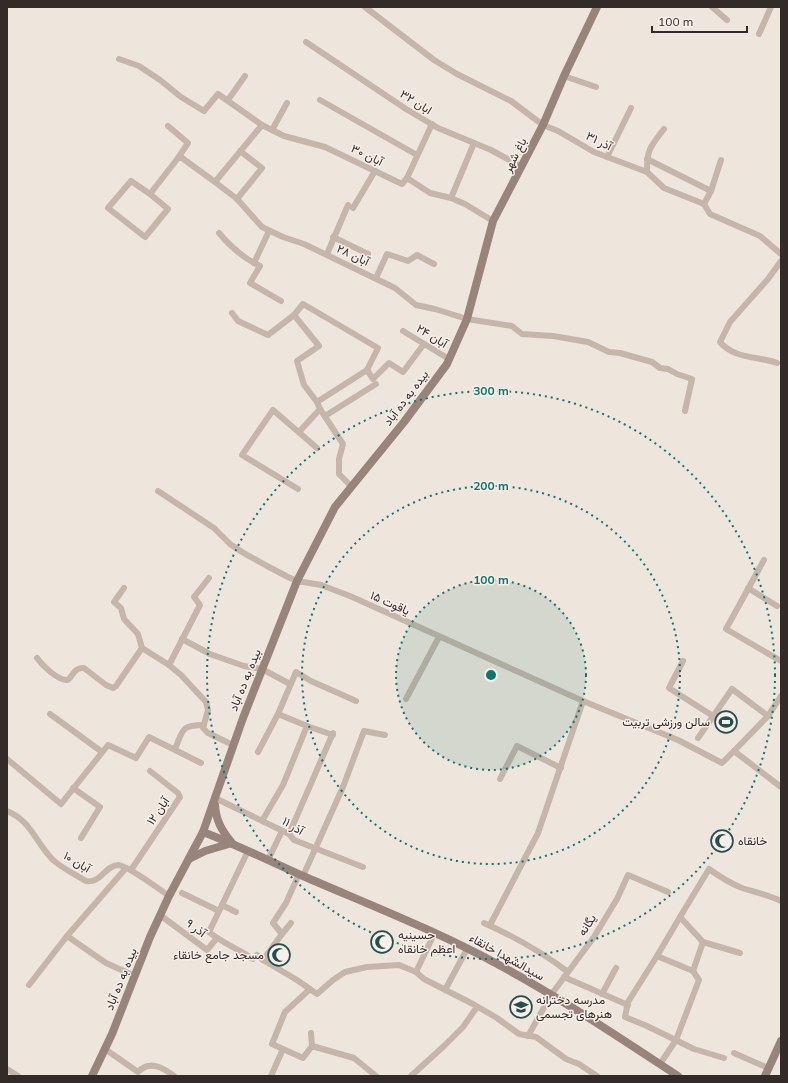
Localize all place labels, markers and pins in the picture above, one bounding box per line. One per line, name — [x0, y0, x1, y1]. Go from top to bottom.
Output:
centre of rings — [484, 668, 498, 682]
sports icon: سالن ورزشی تربیت — [713, 709, 739, 735]
place label: سالن ورزشی تربیت — [622, 714, 710, 730]
mosque icon: خانقاه — [709, 828, 735, 854]
place label: خانقاه — [738, 833, 767, 848]
place label: حسینیه اعظم خانقاه — [398, 927, 455, 957]
mosque icon: حسینیه اعظم خانقاه — [369, 929, 395, 955]
mosque icon: مسجد جامع خانقاء — [266, 942, 292, 968]
place label: مسجد جامع خانقاء — [173, 947, 264, 964]
place label: مدرسه دخترانه هنرهای تجسمی — [536, 992, 612, 1022]
school or university icon: مدرسه دخترانه هنرهای تجسمی — [508, 994, 534, 1020]

